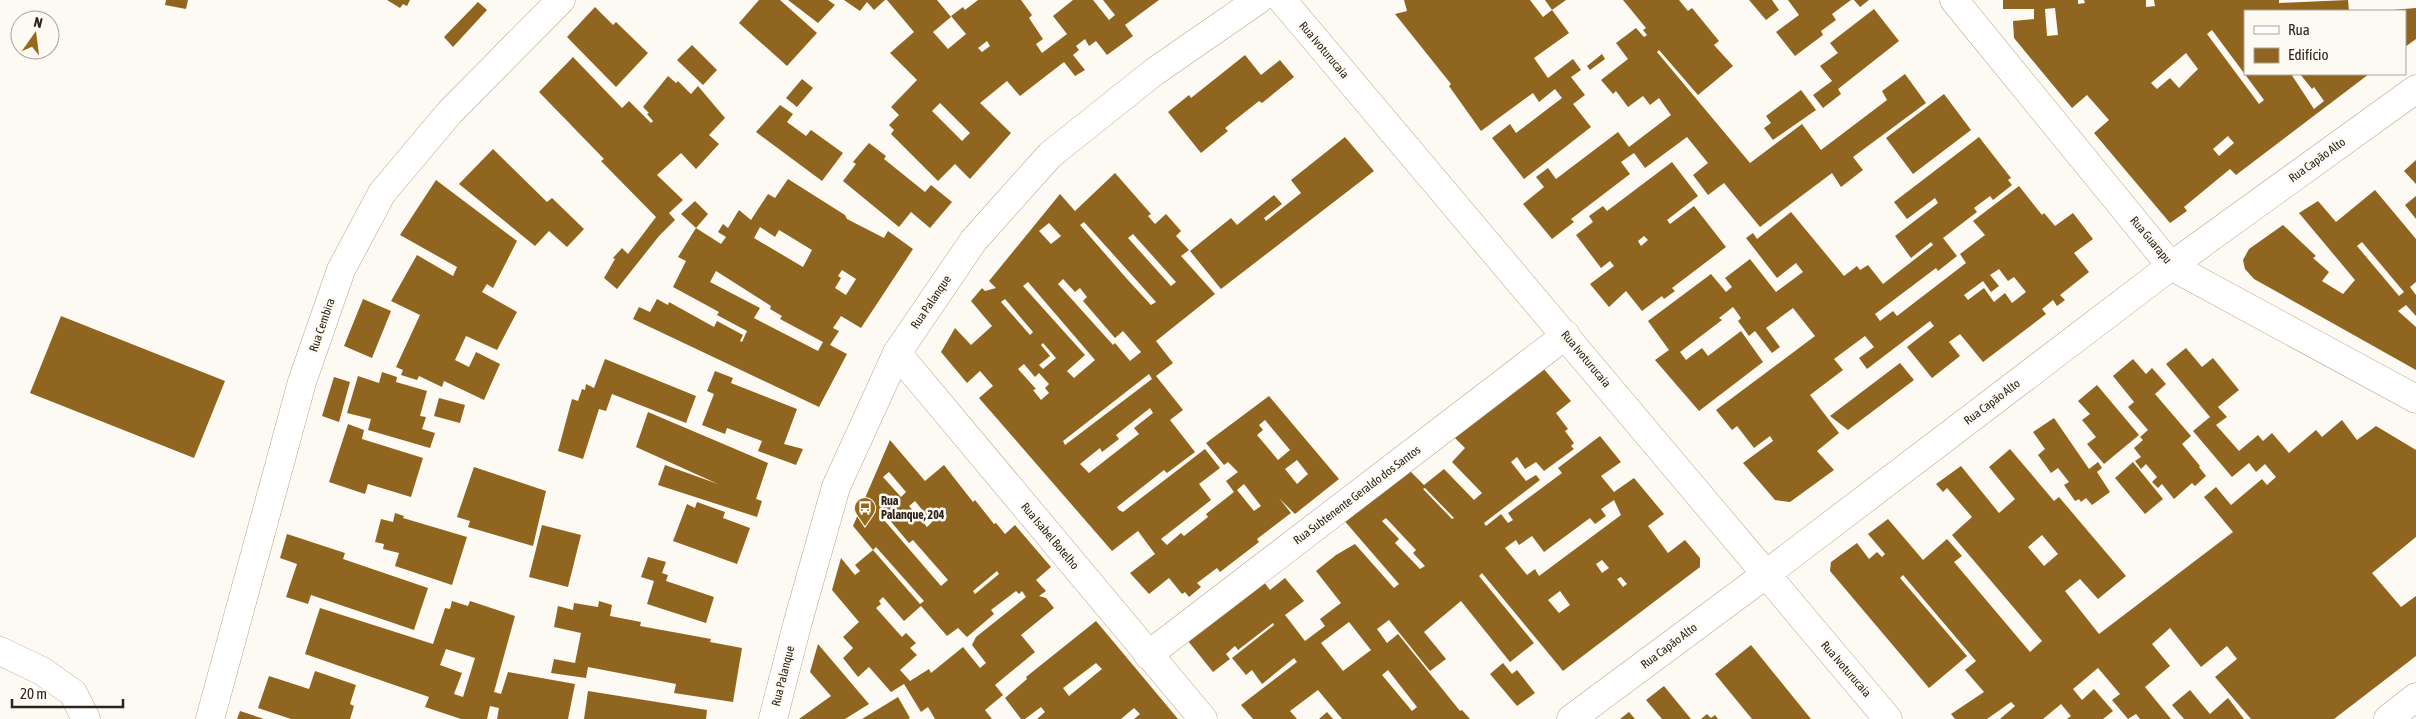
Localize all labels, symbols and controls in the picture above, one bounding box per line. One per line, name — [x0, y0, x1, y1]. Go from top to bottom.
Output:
north arrow — [10, 10, 60, 60]
legend — [2244, 10, 2406, 75]
text: N — [32, 14, 44, 31]
street label: Rua Ivoturucaia — [1296, 19, 1352, 81]
text: Rua — [2288, 21, 2310, 38]
text: Edifício — [2288, 46, 2329, 63]
street label: Rua Capão Alto — [2286, 135, 2348, 185]
street label: Rua Guarapu — [2127, 214, 2175, 267]
street label: Rua Palanque — [908, 272, 954, 332]
street label: Rua Cembira — [306, 296, 338, 354]
street label: Rua Ivoturucaia — [1558, 328, 1614, 390]
street label: Rua Capão Alto — [1961, 376, 2023, 428]
street label: Rua Subtenente Geraldo dos Santos — [1291, 443, 1423, 547]
place label: Rua Palanque, 204 — [881, 494, 945, 522]
bus stop icon: Rua Palanque, 204 — [853, 496, 877, 527]
street label: Rua Isabel Botelho — [1018, 500, 1082, 572]
street label: Rua Capão Alto — [1638, 620, 1700, 672]
street label: Rua Ivoturucaia — [1818, 638, 1874, 700]
street label: Rua Palanque — [769, 644, 797, 708]
scale bar — [12, 676, 124, 708]
text: 20 m — [20, 685, 47, 702]

